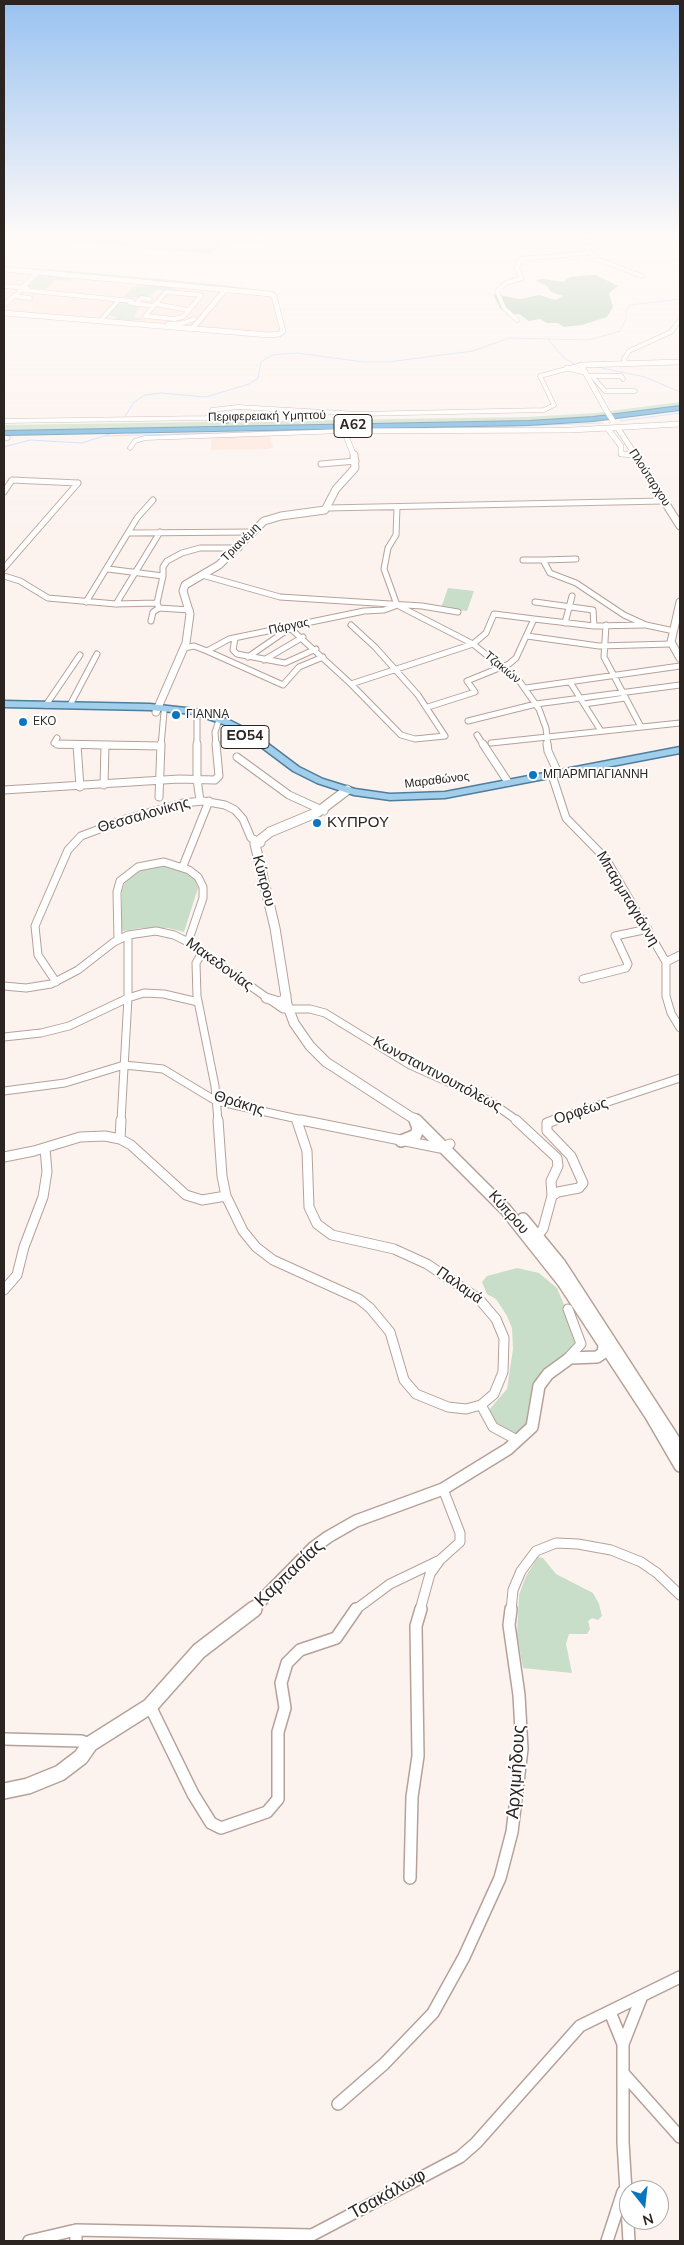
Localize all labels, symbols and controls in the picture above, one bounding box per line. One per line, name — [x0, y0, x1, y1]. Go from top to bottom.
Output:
street label: Περιφερειακή Υμηττού — [208, 409, 326, 425]
road number: Α62 — [334, 414, 372, 438]
street label: Πλούταρχου — [625, 447, 673, 509]
street label: Τριανέμη — [219, 521, 263, 565]
street label: Πάργας — [267, 616, 311, 638]
street label: Τζακιών — [481, 649, 523, 687]
place label: ΓΙΑΝΝΑ — [186, 708, 229, 722]
marker: ΓΙΑΝΝΑ — [170, 709, 182, 721]
place label: EKO — [33, 715, 56, 729]
marker: EKO — [17, 716, 29, 728]
road number: ΕΟ54 — [221, 726, 269, 749]
place label: ΜΠΑΡΜΠΑΓΙΑΝΝΗ — [543, 768, 648, 782]
marker: ΜΠΑΡΜΠΑΓΙΑΝΝΗ — [527, 769, 539, 781]
street label: Μαραθώνος — [404, 770, 470, 792]
street label: Θεσσαλονίκης — [96, 794, 192, 838]
place label: ΚΥΠΡΟΥ — [327, 814, 389, 832]
marker: ΚΥΠΡΟΥ — [311, 817, 323, 829]
street label: Μπαρμπαγιάννη — [592, 848, 662, 950]
street label: Κύπρου — [248, 854, 278, 908]
street label: Μακεδονίας — [182, 935, 256, 995]
street label: Κωνσταντινουπόλεως — [369, 1033, 505, 1117]
street label: Θράκης — [212, 1088, 266, 1120]
street label: Ορφέως — [552, 1095, 610, 1129]
street label: Κύπρου — [484, 1188, 532, 1238]
street label: Παλαμά — [432, 1264, 486, 1308]
street label: Καρπασίας — [251, 1536, 329, 1612]
street label: Αρχιμήδους — [503, 1724, 531, 1820]
street label: Τσακάλωφ — [346, 2165, 430, 2225]
north arrow — [619, 2180, 669, 2230]
text: N — [640, 2208, 656, 2230]

